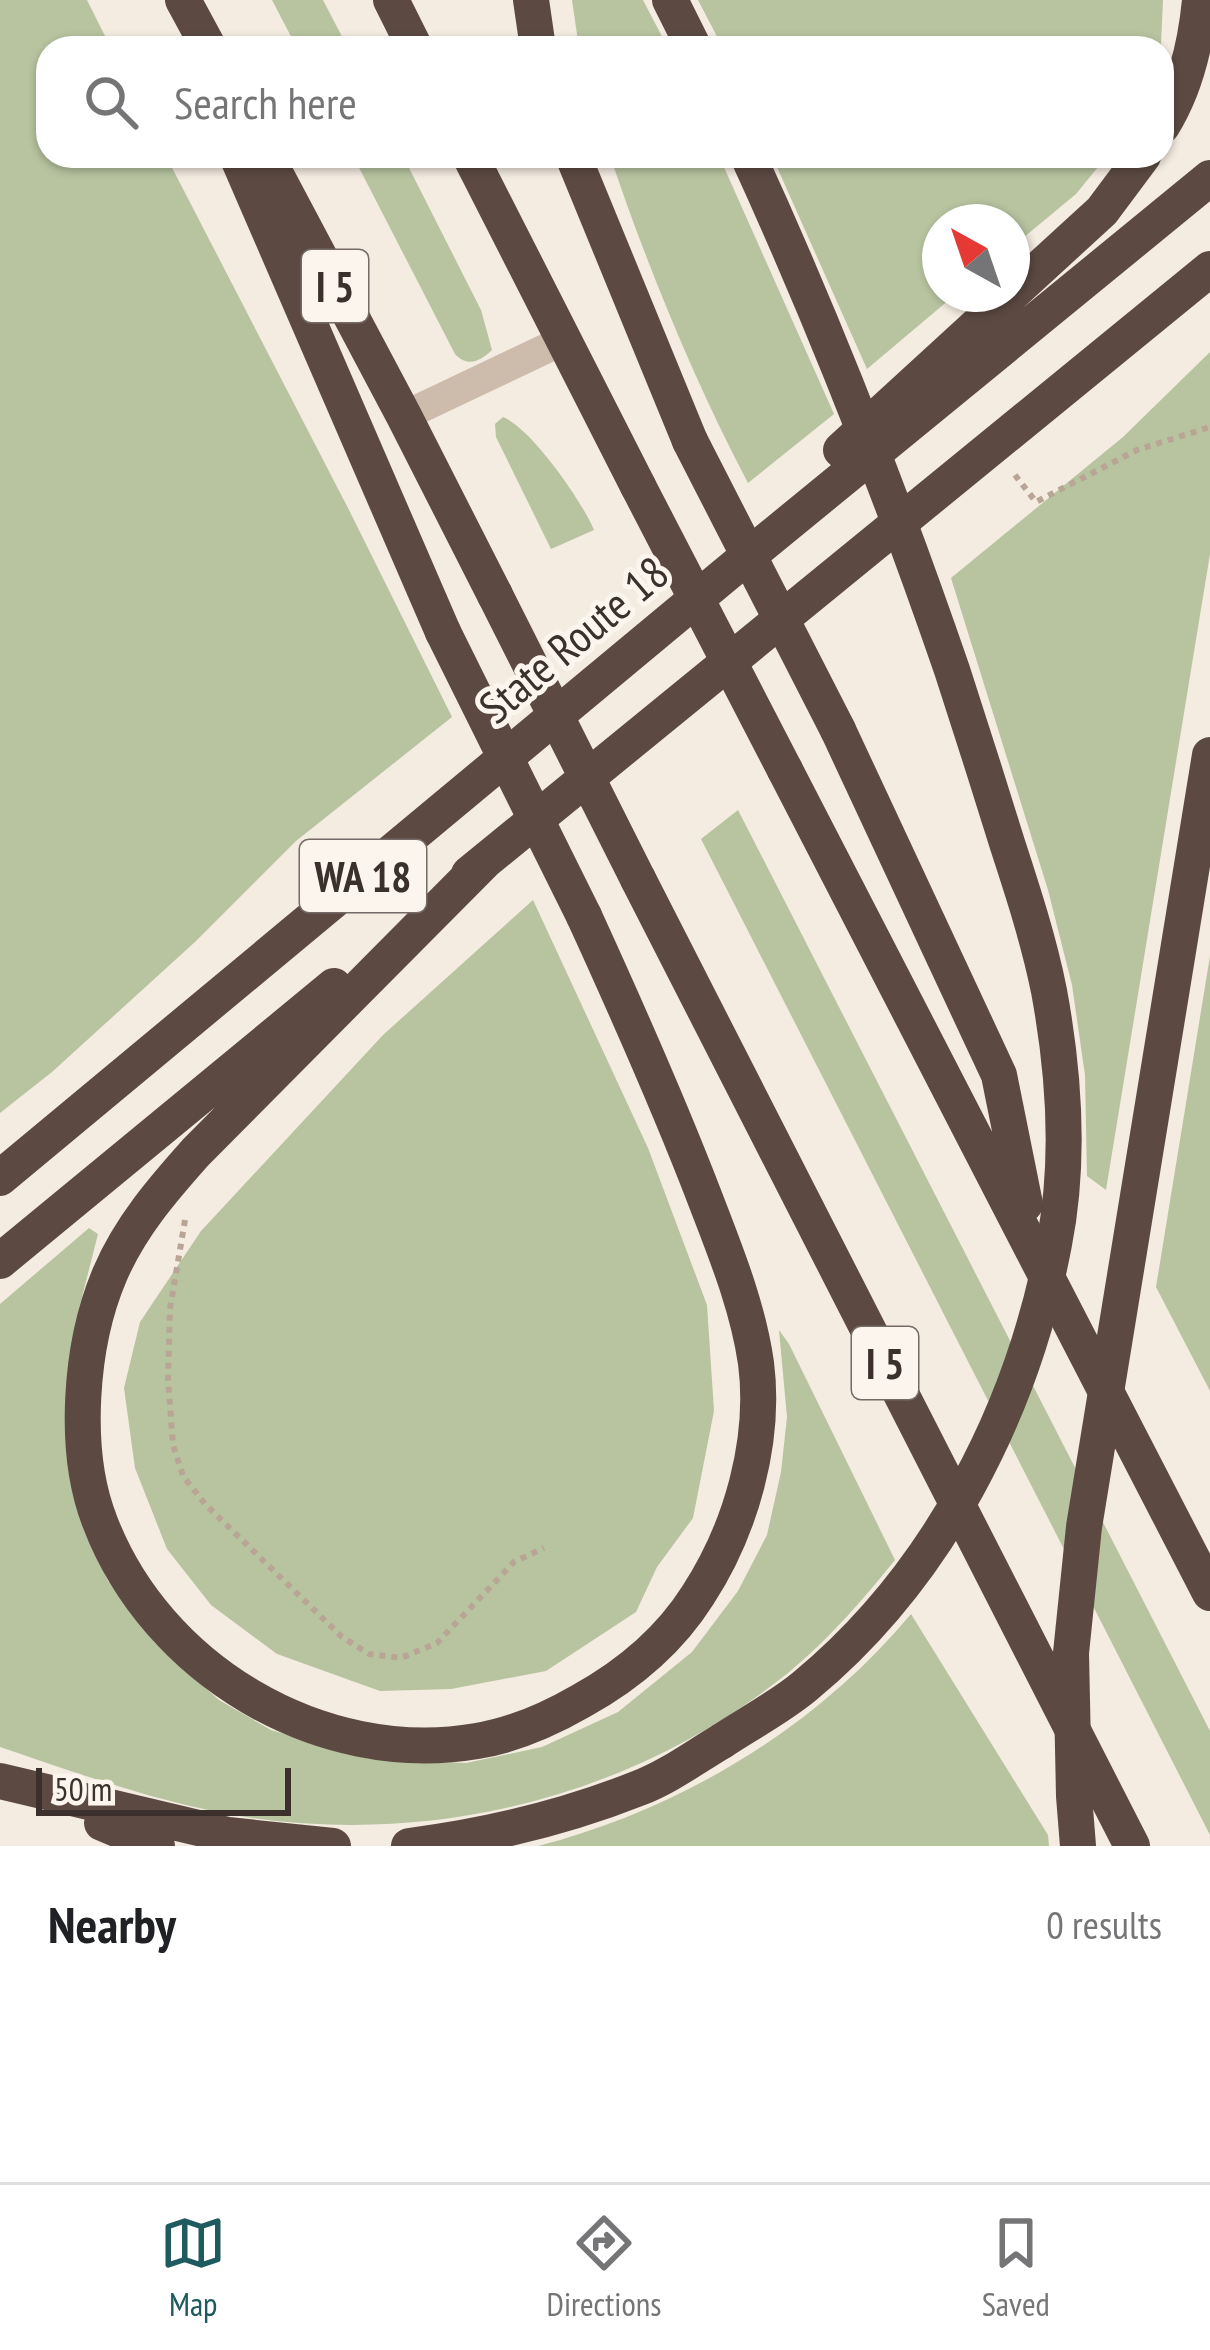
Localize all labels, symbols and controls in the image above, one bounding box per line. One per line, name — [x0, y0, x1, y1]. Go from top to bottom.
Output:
search box — [36, 36, 1174, 168]
icon: search — [78, 69, 144, 135]
text: Search here — [174, 73, 357, 131]
north arrow — [922, 204, 1030, 312]
road number: I 5 — [302, 250, 368, 322]
street label: State Route 18 — [467, 543, 679, 735]
road number: WA 18 — [300, 840, 426, 912]
road number: I 5 — [852, 1327, 918, 1399]
scale bar — [36, 1762, 291, 1815]
text: 50 m — [54, 1767, 112, 1810]
text: Nearby — [48, 1891, 176, 1957]
text: 0 results — [1046, 1899, 1162, 1950]
tab: Map — [160, 2210, 226, 2325]
tab: Directions — [547, 2210, 661, 2325]
tab: Saved — [982, 2210, 1050, 2325]

